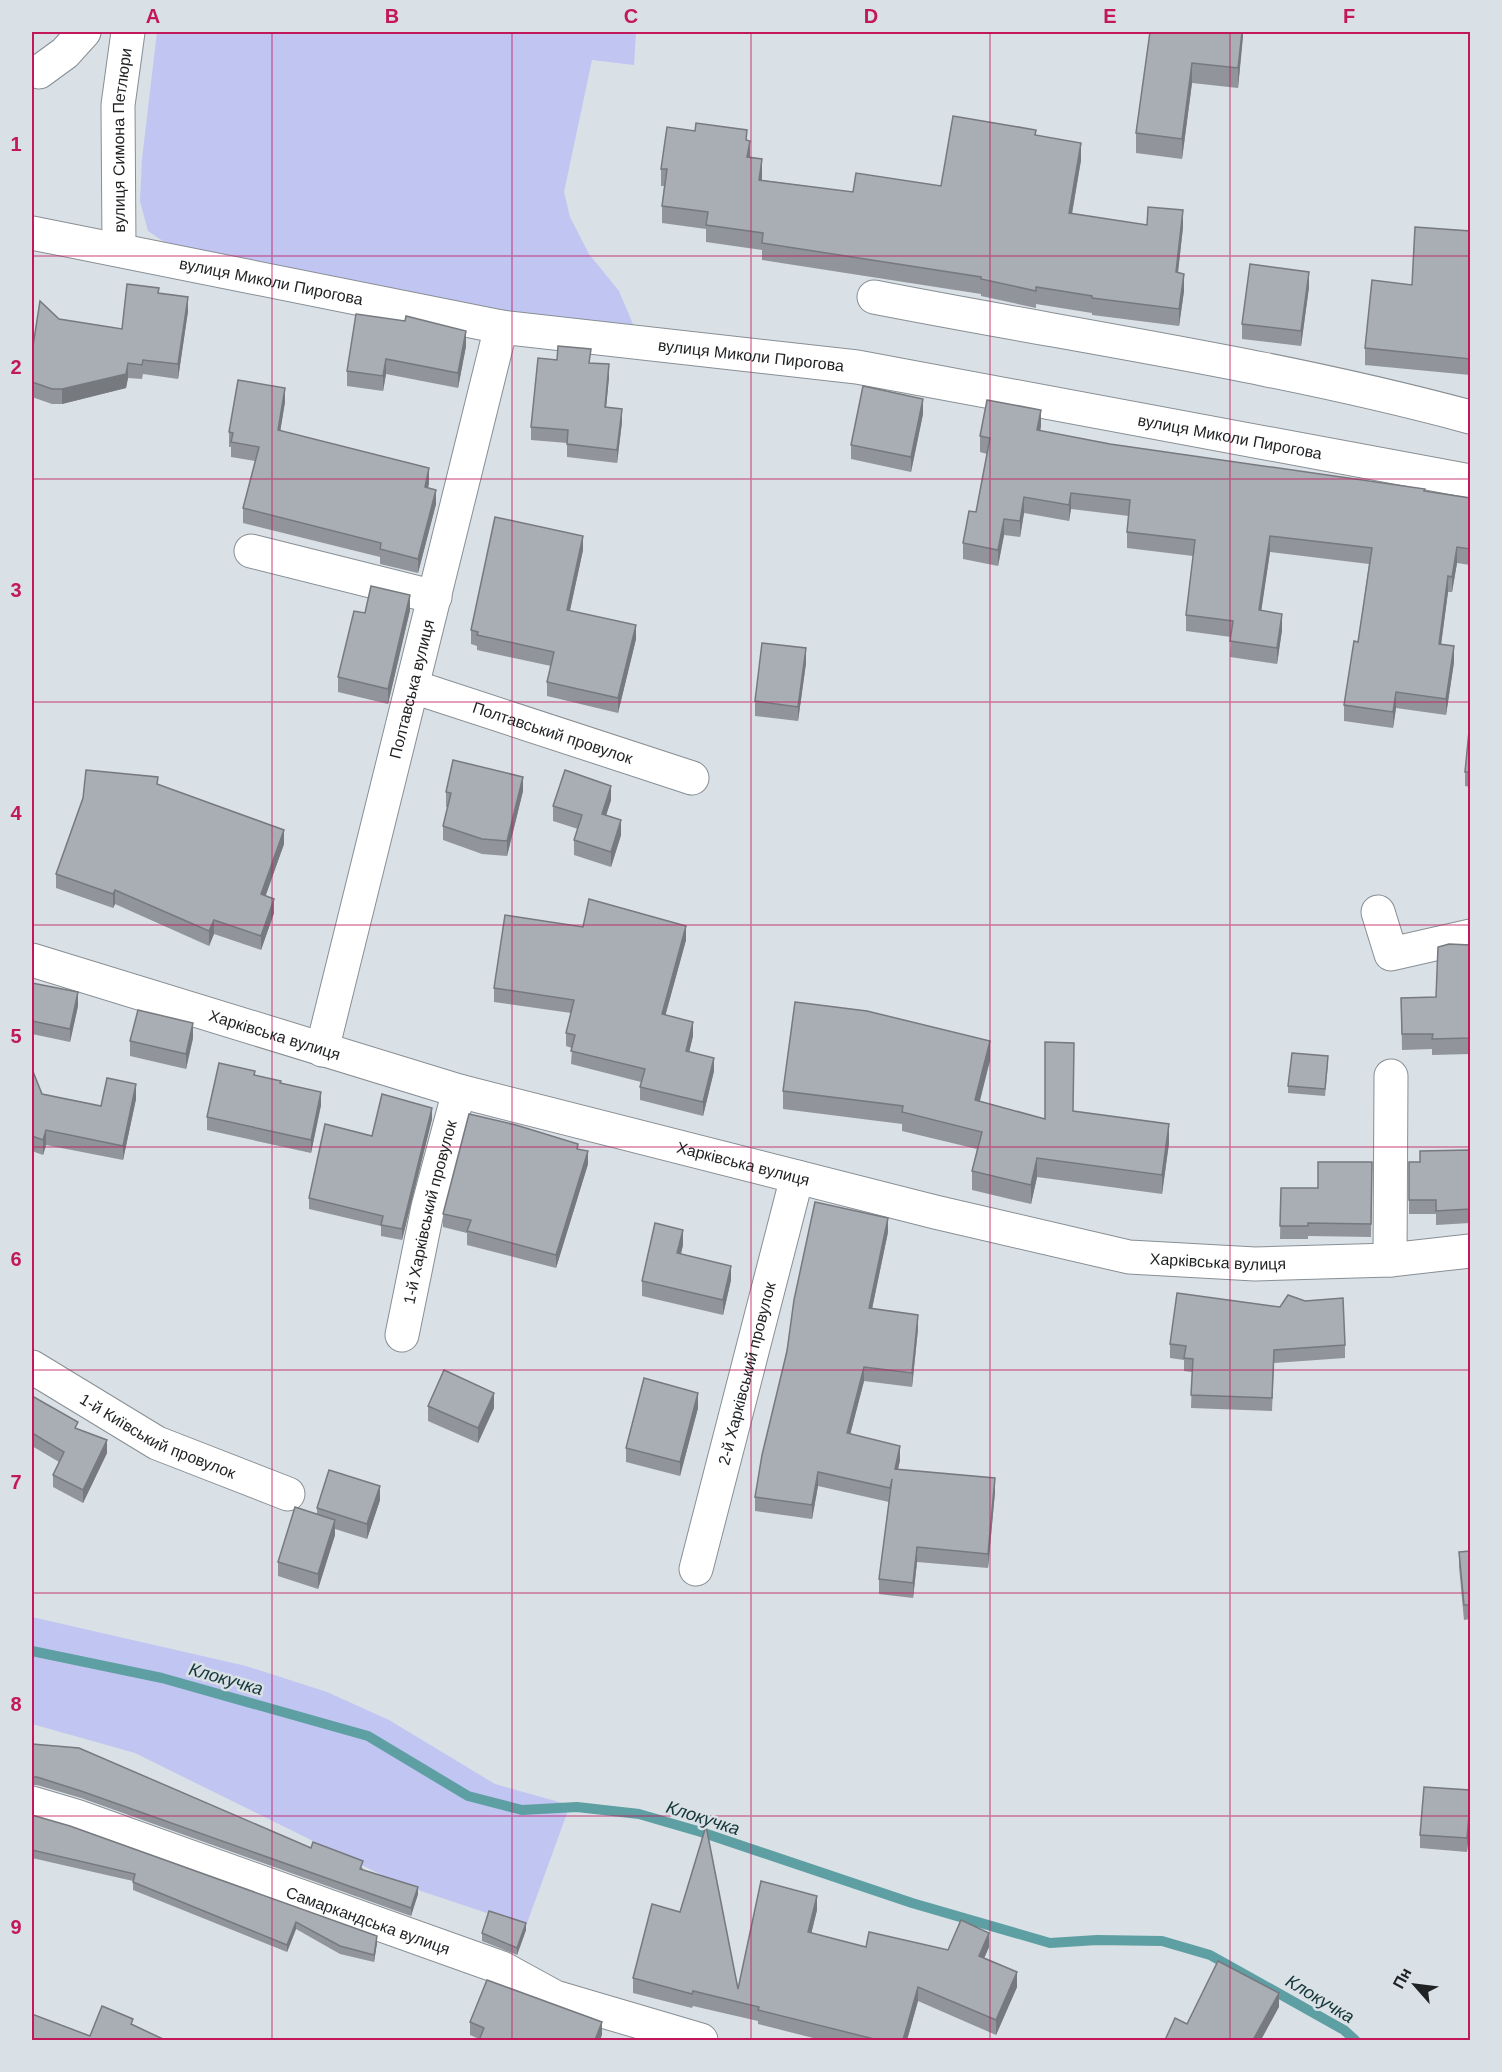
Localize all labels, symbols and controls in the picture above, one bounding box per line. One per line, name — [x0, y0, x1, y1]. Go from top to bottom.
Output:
text: A — [146, 5, 160, 27]
text: B — [385, 5, 399, 27]
text: C — [624, 5, 638, 27]
text: D — [864, 5, 878, 27]
text: E — [1103, 5, 1117, 27]
text: F — [1343, 5, 1355, 27]
street label: вулиця Симона Петлюри — [109, 47, 134, 233]
text: 1 — [10, 133, 22, 155]
street label: вулиця Миколи Пирогова — [178, 254, 365, 308]
street label: вулиця Миколи Пирогова — [657, 336, 845, 374]
text: 2 — [10, 356, 22, 378]
street label: вулиця Миколи Пирогова — [1137, 411, 1324, 462]
text: 3 — [10, 579, 22, 601]
street label: Полтавська вулиця — [386, 618, 437, 760]
street label: Полтавський провулок — [471, 698, 636, 767]
text: 4 — [10, 802, 22, 824]
street label: Харківська вулиця — [207, 1006, 343, 1063]
text: 5 — [10, 1025, 22, 1047]
street label: 1-й Харківський провулок — [400, 1117, 460, 1306]
street label: Харківська вулиця — [675, 1138, 811, 1188]
text: 6 — [10, 1248, 22, 1270]
street label: Харківська вулиця — [1149, 1250, 1286, 1273]
street label: 2-й Харківський провулок — [715, 1279, 778, 1467]
street label: 1-й Київський провулок — [77, 1390, 239, 1482]
text: 7 — [10, 1471, 22, 1493]
water label: Клокучка — [187, 1659, 265, 1699]
text: 8 — [10, 1693, 22, 1715]
water label: Клокучка — [664, 1797, 742, 1839]
street label: Самаркандська вулиця — [284, 1883, 452, 1957]
text: 9 — [10, 1916, 22, 1938]
north arrow — [1385, 1955, 1445, 2015]
text: Пн — [1390, 1965, 1415, 1992]
water label: Клокучка — [1282, 1971, 1358, 2027]

